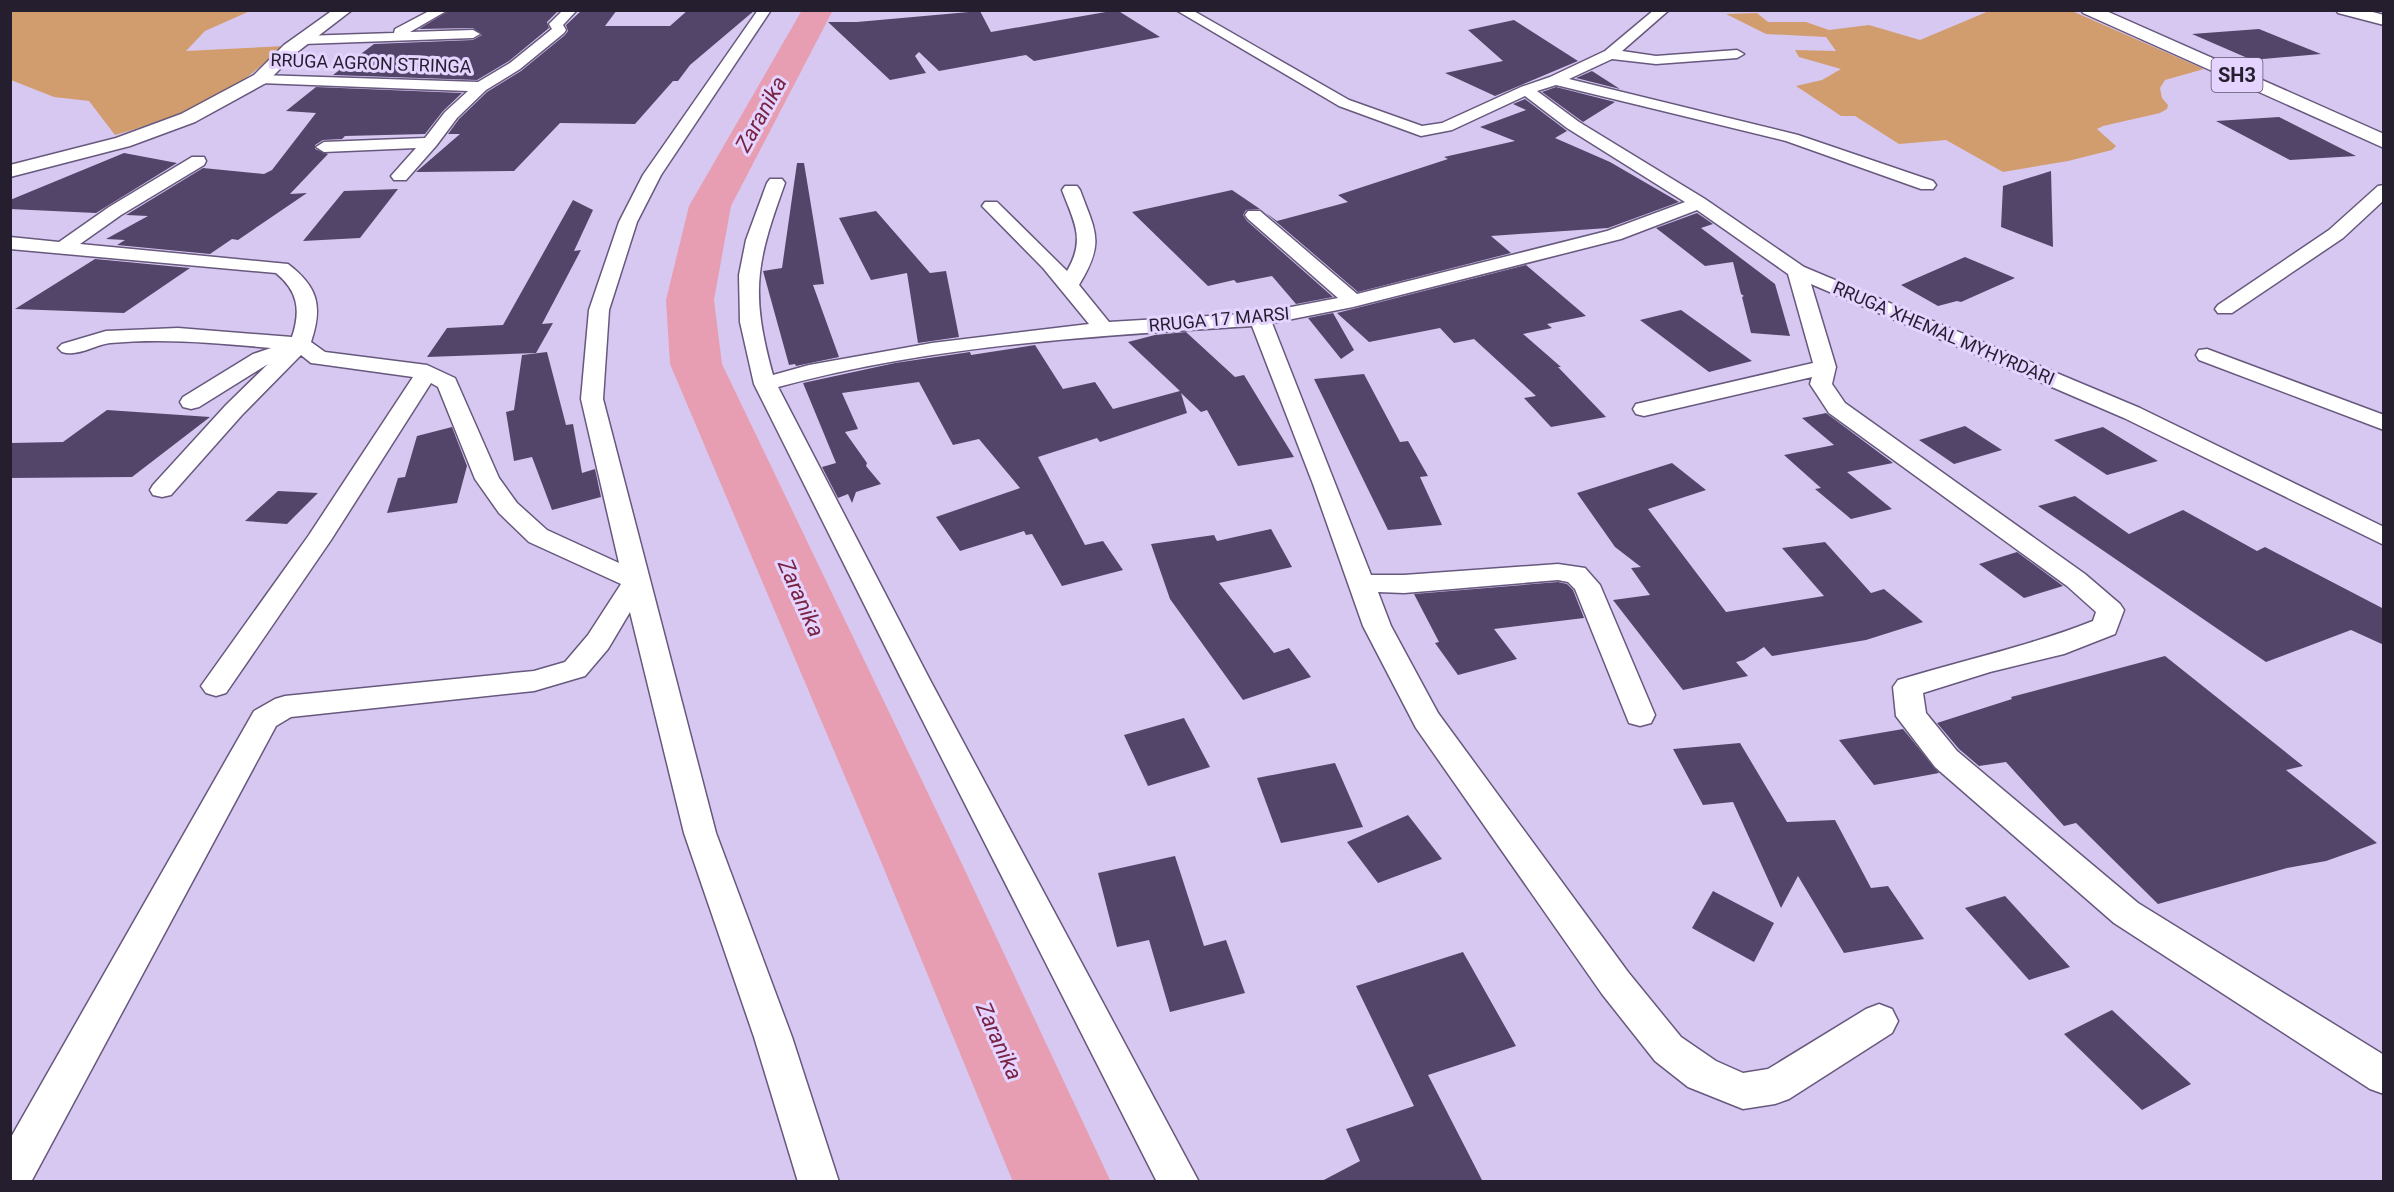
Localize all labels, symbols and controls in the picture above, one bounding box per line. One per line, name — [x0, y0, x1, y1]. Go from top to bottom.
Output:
street label: RRUGA AGRON STRINGA — [270, 49, 472, 77]
road number: SH3 — [2212, 58, 2262, 92]
water label: Zaranika — [730, 72, 792, 157]
street label: RRUGA XHEMAL MYHYRDARI — [1830, 277, 2058, 389]
street label: RRUGA 17 MARSI — [1148, 302, 1290, 336]
water label: Zaranika — [772, 554, 829, 641]
water label: Zaranika — [970, 997, 1027, 1084]

